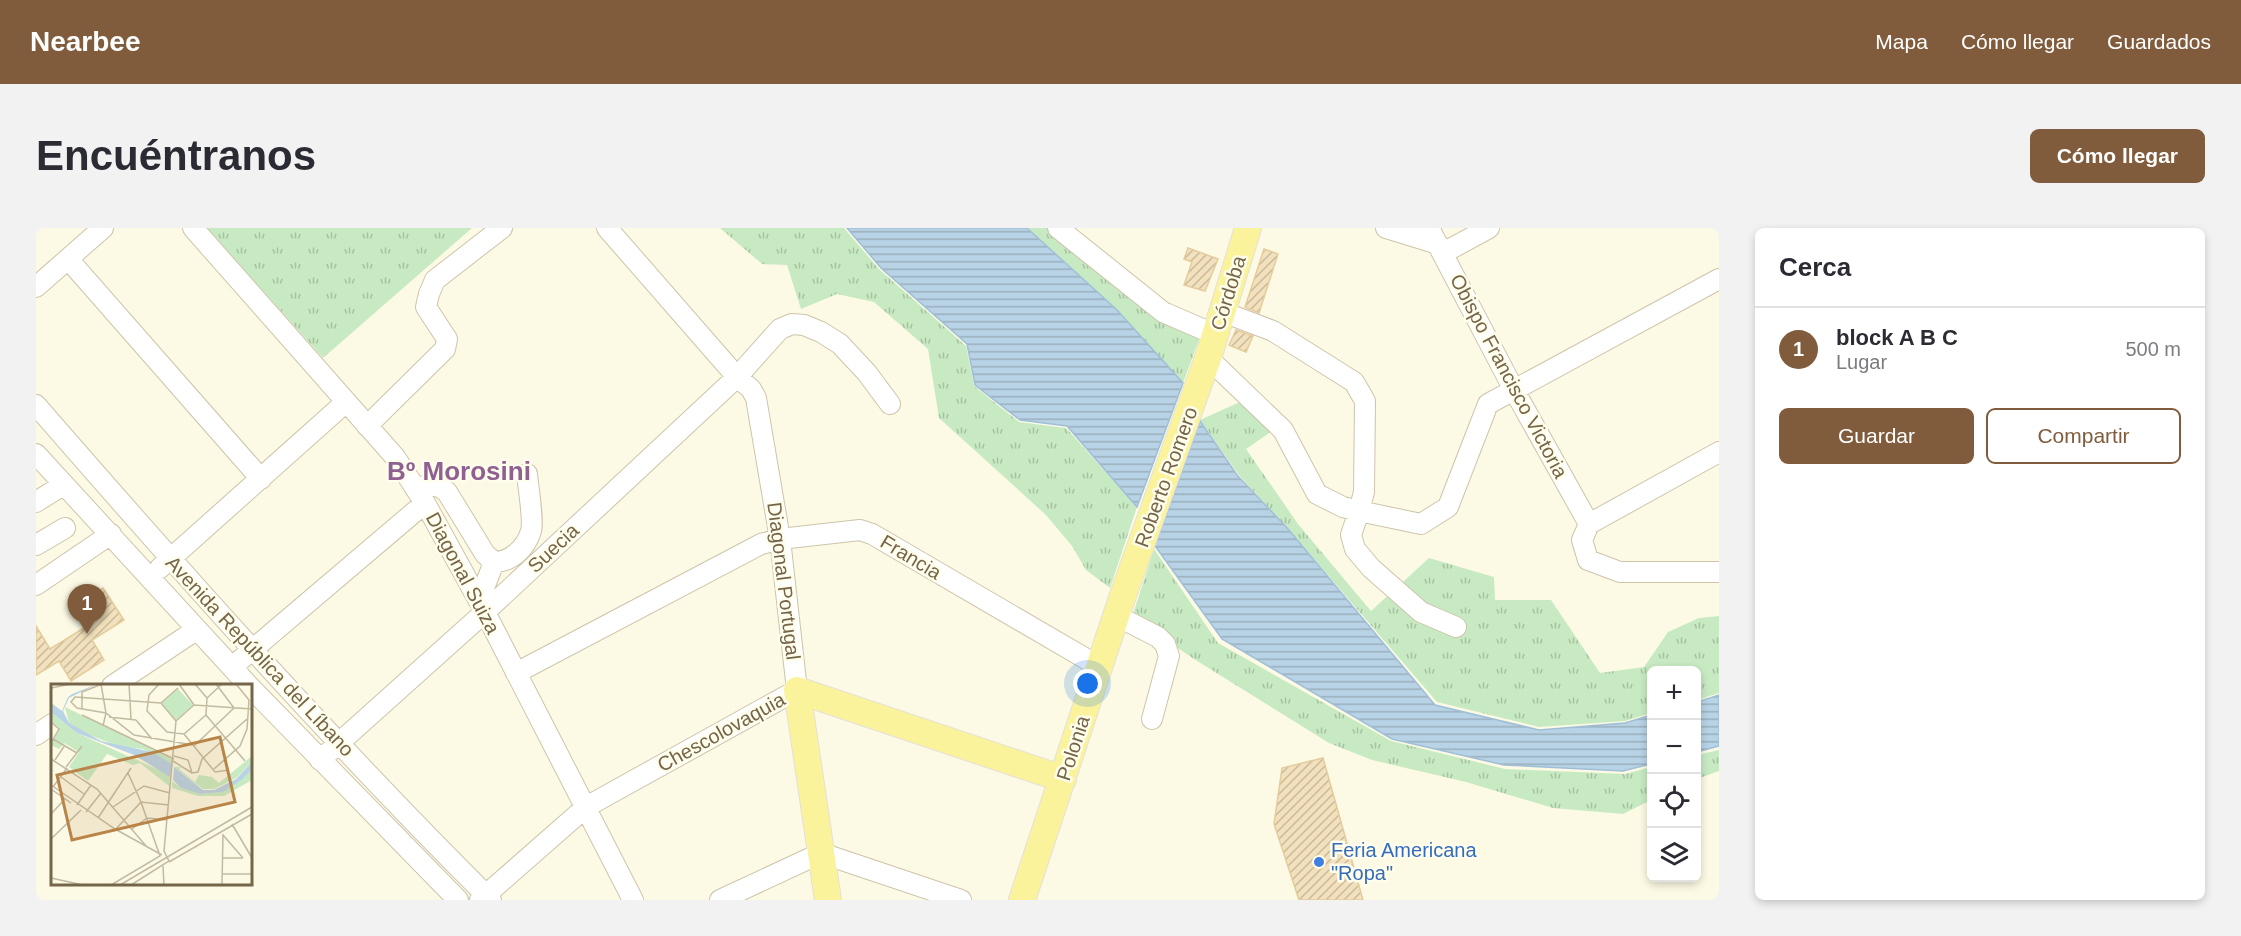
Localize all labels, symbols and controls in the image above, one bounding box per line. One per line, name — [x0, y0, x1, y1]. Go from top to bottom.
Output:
text: Nearbee — [30, 26, 141, 57]
text: Mapa — [1875, 30, 1928, 53]
text: Cómo llegar — [1961, 30, 2074, 53]
text: Guardados — [2107, 30, 2211, 53]
button: Cómo llegar — [2030, 129, 2205, 183]
text: Encuéntranos — [36, 132, 316, 179]
street label: Córdoba — [1206, 252, 1250, 333]
text: Cerca — [1779, 252, 1851, 282]
street label: Obispo Francisco Victoria — [1446, 270, 1573, 482]
text: block A B C — [1836, 325, 1958, 350]
text: 1 — [1793, 338, 1804, 360]
text: 500 m — [2125, 338, 2181, 360]
text: Lugar — [1836, 351, 1887, 373]
street label: Roberto Romero — [1130, 404, 1202, 550]
button: Guardar — [1779, 408, 1974, 464]
button: Compartir — [1986, 408, 2181, 464]
district label: Bº Morosini — [387, 456, 531, 486]
street label: Diagonal Portugal — [763, 501, 805, 661]
street label: Diagonal Suiza — [422, 508, 505, 638]
street label: Suecia — [523, 519, 584, 577]
street label: Francia — [877, 530, 946, 584]
street label: Avenida República del Líbano — [161, 551, 359, 761]
pin: 1 — [68, 584, 106, 634]
map controls — [1647, 666, 1701, 882]
button: + — [1647, 666, 1701, 720]
your location — [1073, 669, 1102, 698]
inset map — [51, 684, 252, 885]
street label: Chescolovaquia — [653, 687, 789, 776]
street label: Polonia — [1052, 712, 1094, 783]
button: − — [1647, 720, 1701, 774]
button: locate — [1647, 774, 1701, 828]
button: layers — [1647, 828, 1701, 882]
place label: Feria Americana "Ropa" — [1331, 839, 1477, 884]
marker: Feria Americana "Ropa" — [1312, 855, 1326, 869]

